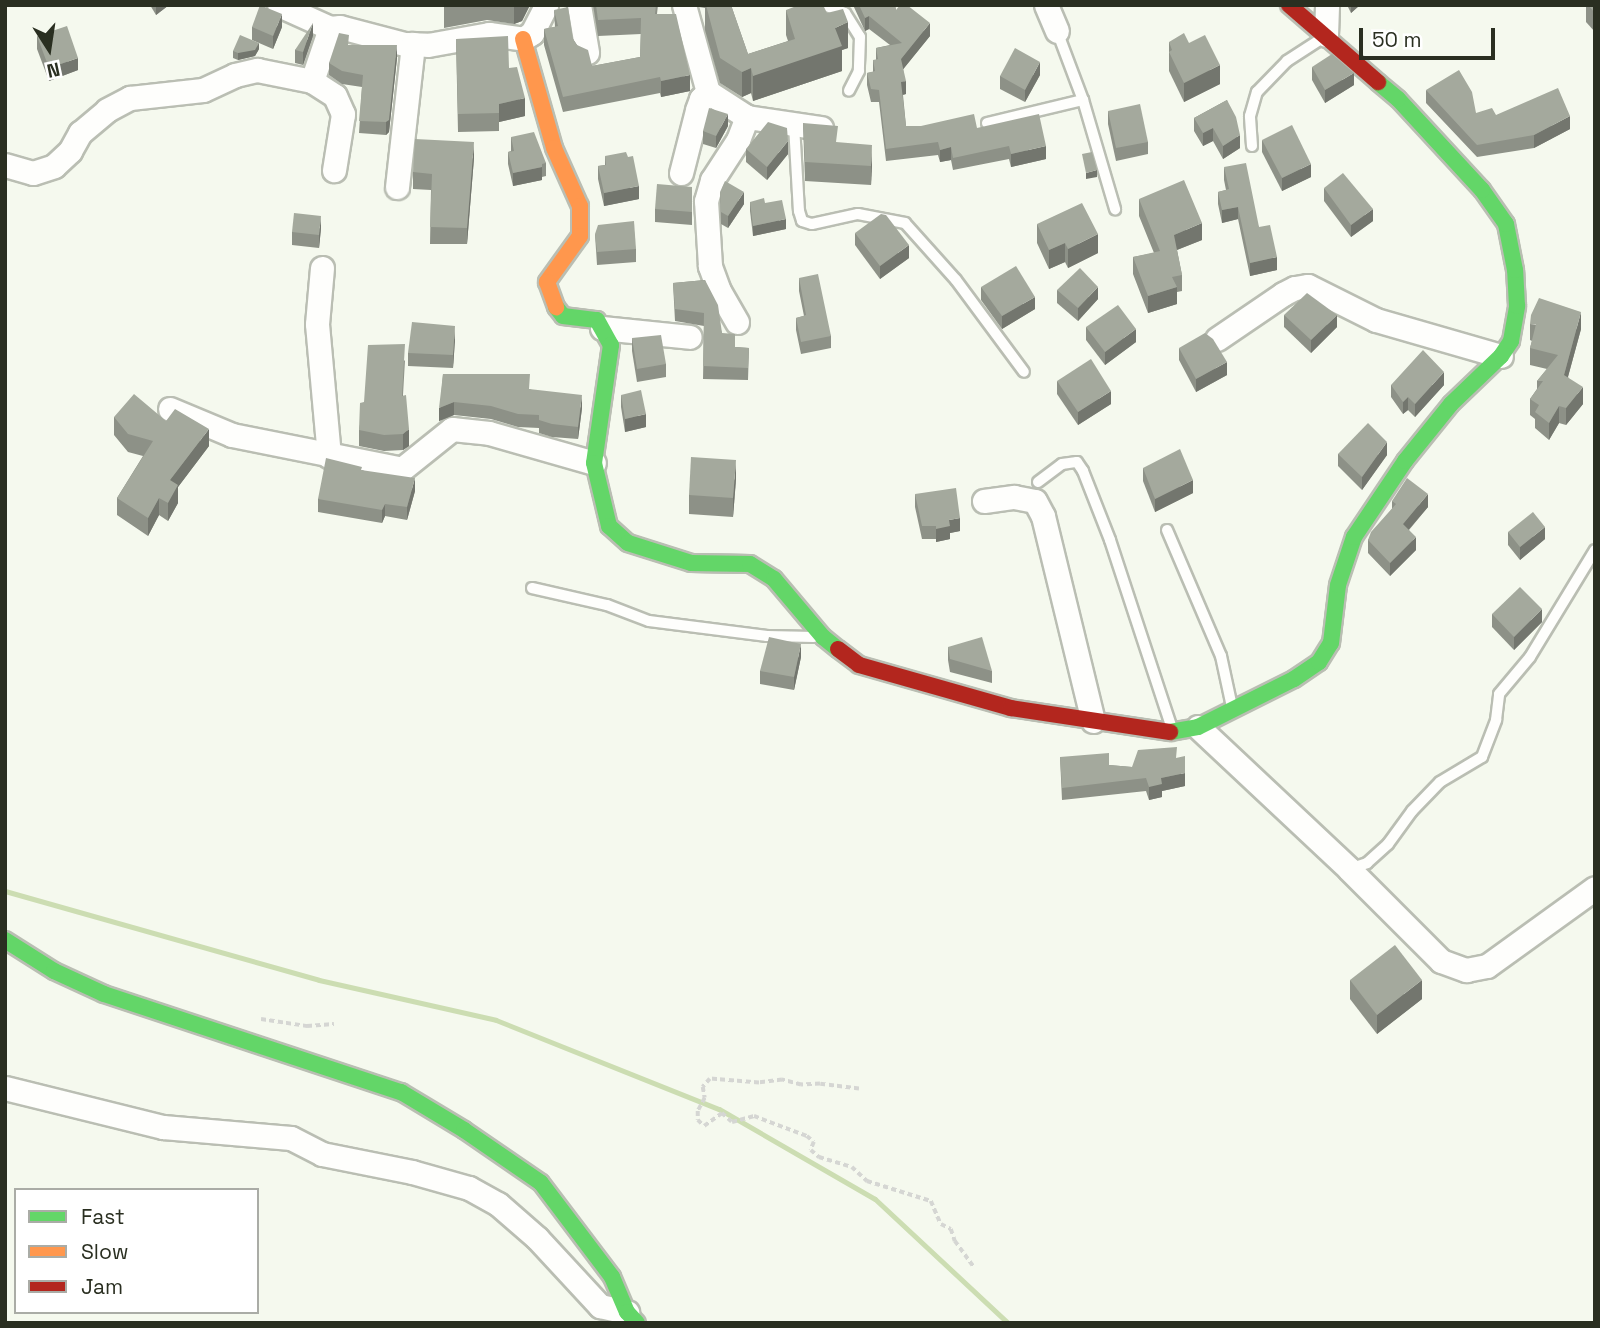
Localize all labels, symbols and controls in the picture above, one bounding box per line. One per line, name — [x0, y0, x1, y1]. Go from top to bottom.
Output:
north arrow — [14, 14, 84, 84]
scale bar — [1362, 14, 1498, 58]
text: 50 m — [1372, 26, 1422, 53]
text: N — [45, 56, 62, 84]
legend — [14, 1188, 259, 1314]
text: Fast — [81, 1203, 125, 1230]
text: Slow — [81, 1238, 129, 1265]
text: Jam — [81, 1273, 123, 1300]

